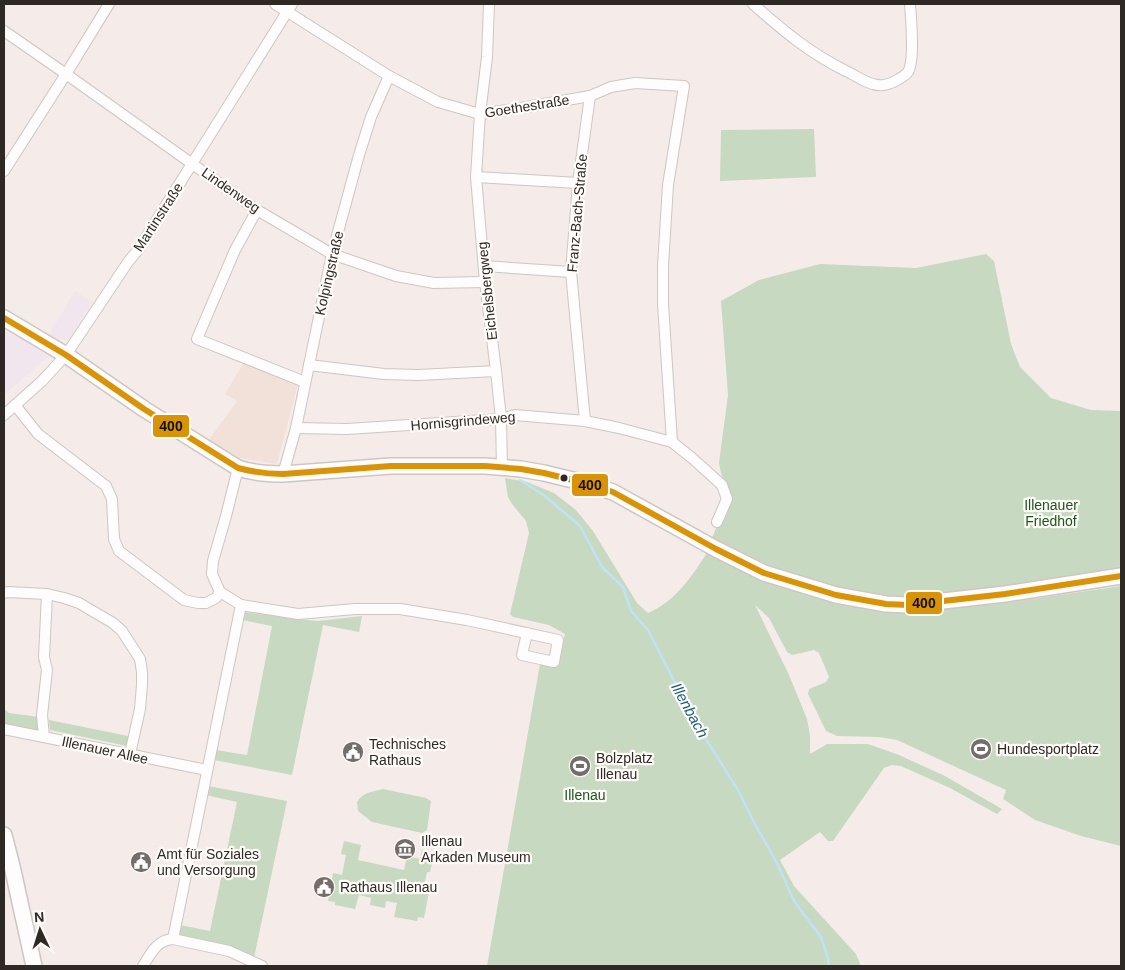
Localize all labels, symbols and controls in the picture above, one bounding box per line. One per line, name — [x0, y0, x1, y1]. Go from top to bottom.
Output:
street label: Goethestraße — [483, 91, 571, 121]
street label: Franz-Bach-Straße — [564, 153, 590, 273]
street label: Lindenweg — [199, 164, 263, 216]
street label: Martinstraße — [130, 180, 186, 254]
street label: Kolpingstraße — [311, 229, 347, 317]
street label: Eichelsbergweg — [474, 241, 500, 341]
street label: Hornisgrindeweg — [410, 408, 516, 434]
line badge: 400 — [152, 414, 190, 438]
text: 400 — [159, 418, 183, 434]
unlabelled marker — [559, 473, 569, 483]
line badge: 400 — [571, 473, 609, 497]
text: 400 — [578, 477, 602, 493]
park label: Illenauer Friedhof — [1024, 497, 1078, 529]
line badge: 400 — [905, 591, 943, 615]
text: 400 — [912, 595, 936, 611]
water label: Illenbach — [668, 680, 712, 740]
street label: Illenauer Allee — [60, 733, 150, 767]
place label: Technisches Rathaus — [369, 736, 446, 768]
sports icon: Hundesportplatz — [969, 737, 993, 761]
public building icon: Technisches Rathaus — [341, 740, 365, 764]
place label: Hundesportplatz — [997, 741, 1099, 757]
place label: Bolzplatz Illenau — [596, 750, 653, 782]
sports icon: Bolzplatz Illenau — [568, 754, 592, 778]
park label: Illenau — [564, 787, 606, 803]
place label: Illenau Arkaden Museum — [421, 833, 531, 865]
museum icon: Illenau Arkaden Museum — [393, 837, 417, 861]
place label: Amt für Soziales und Versorgung — [157, 846, 259, 878]
public building icon: Amt für Soziales und Versorgung — [129, 850, 153, 874]
public building icon: Rathaus Illenau — [312, 875, 336, 899]
place label: Rathaus Illenau — [340, 879, 437, 895]
north arrow — [15, 905, 65, 955]
text: N — [33, 909, 45, 925]

